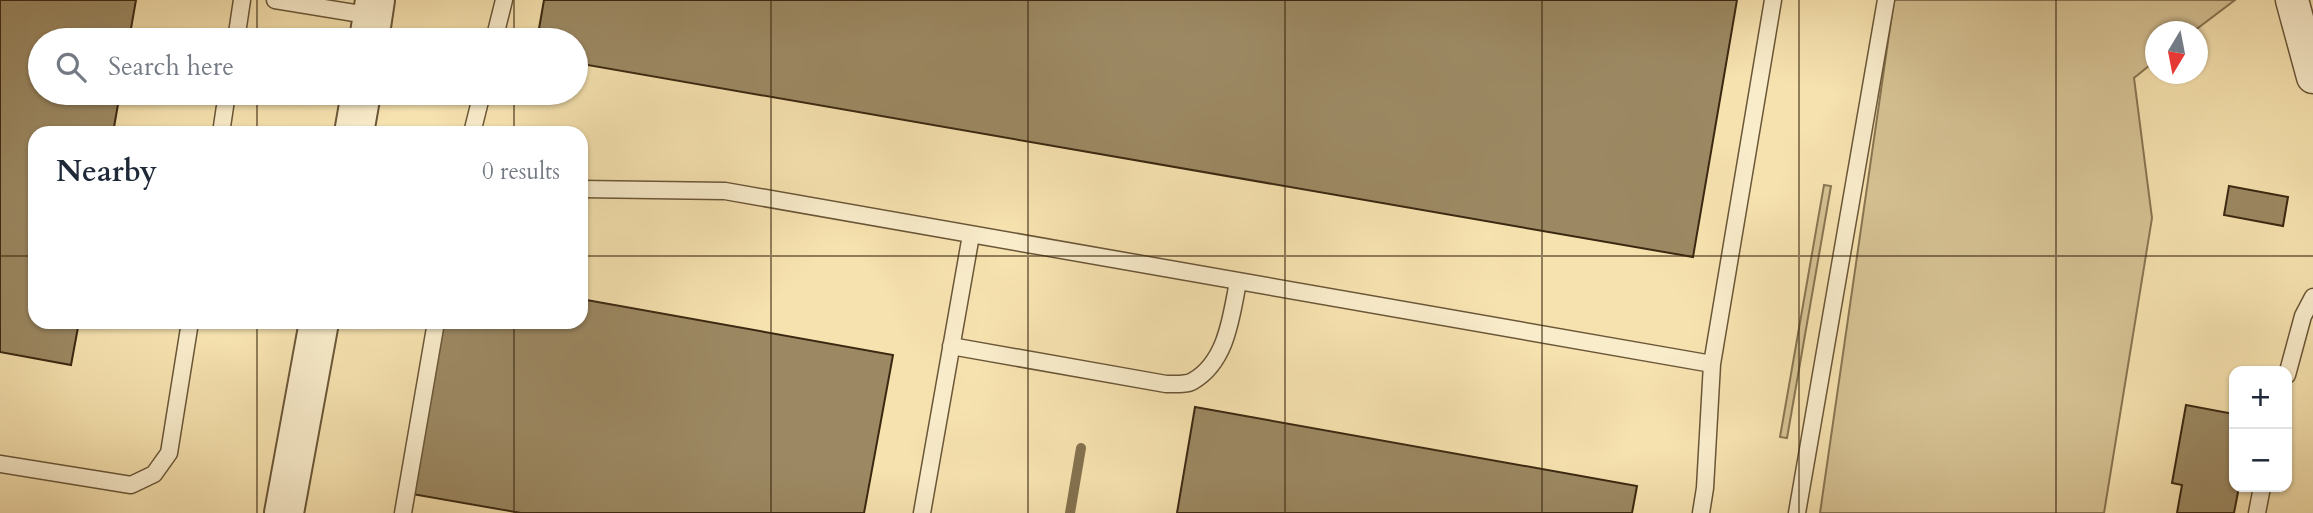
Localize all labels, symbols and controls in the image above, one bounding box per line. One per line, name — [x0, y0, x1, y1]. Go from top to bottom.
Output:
north arrow — [2145, 21, 2208, 84]
search box — [28, 28, 588, 105]
icon: search — [52, 48, 90, 86]
text: Search here — [108, 49, 234, 84]
text: Nearby — [56, 151, 157, 192]
text: 0 results — [482, 156, 560, 187]
map controls — [2229, 366, 2292, 492]
button: + — [2229, 366, 2292, 429]
button: − — [2229, 429, 2292, 492]

